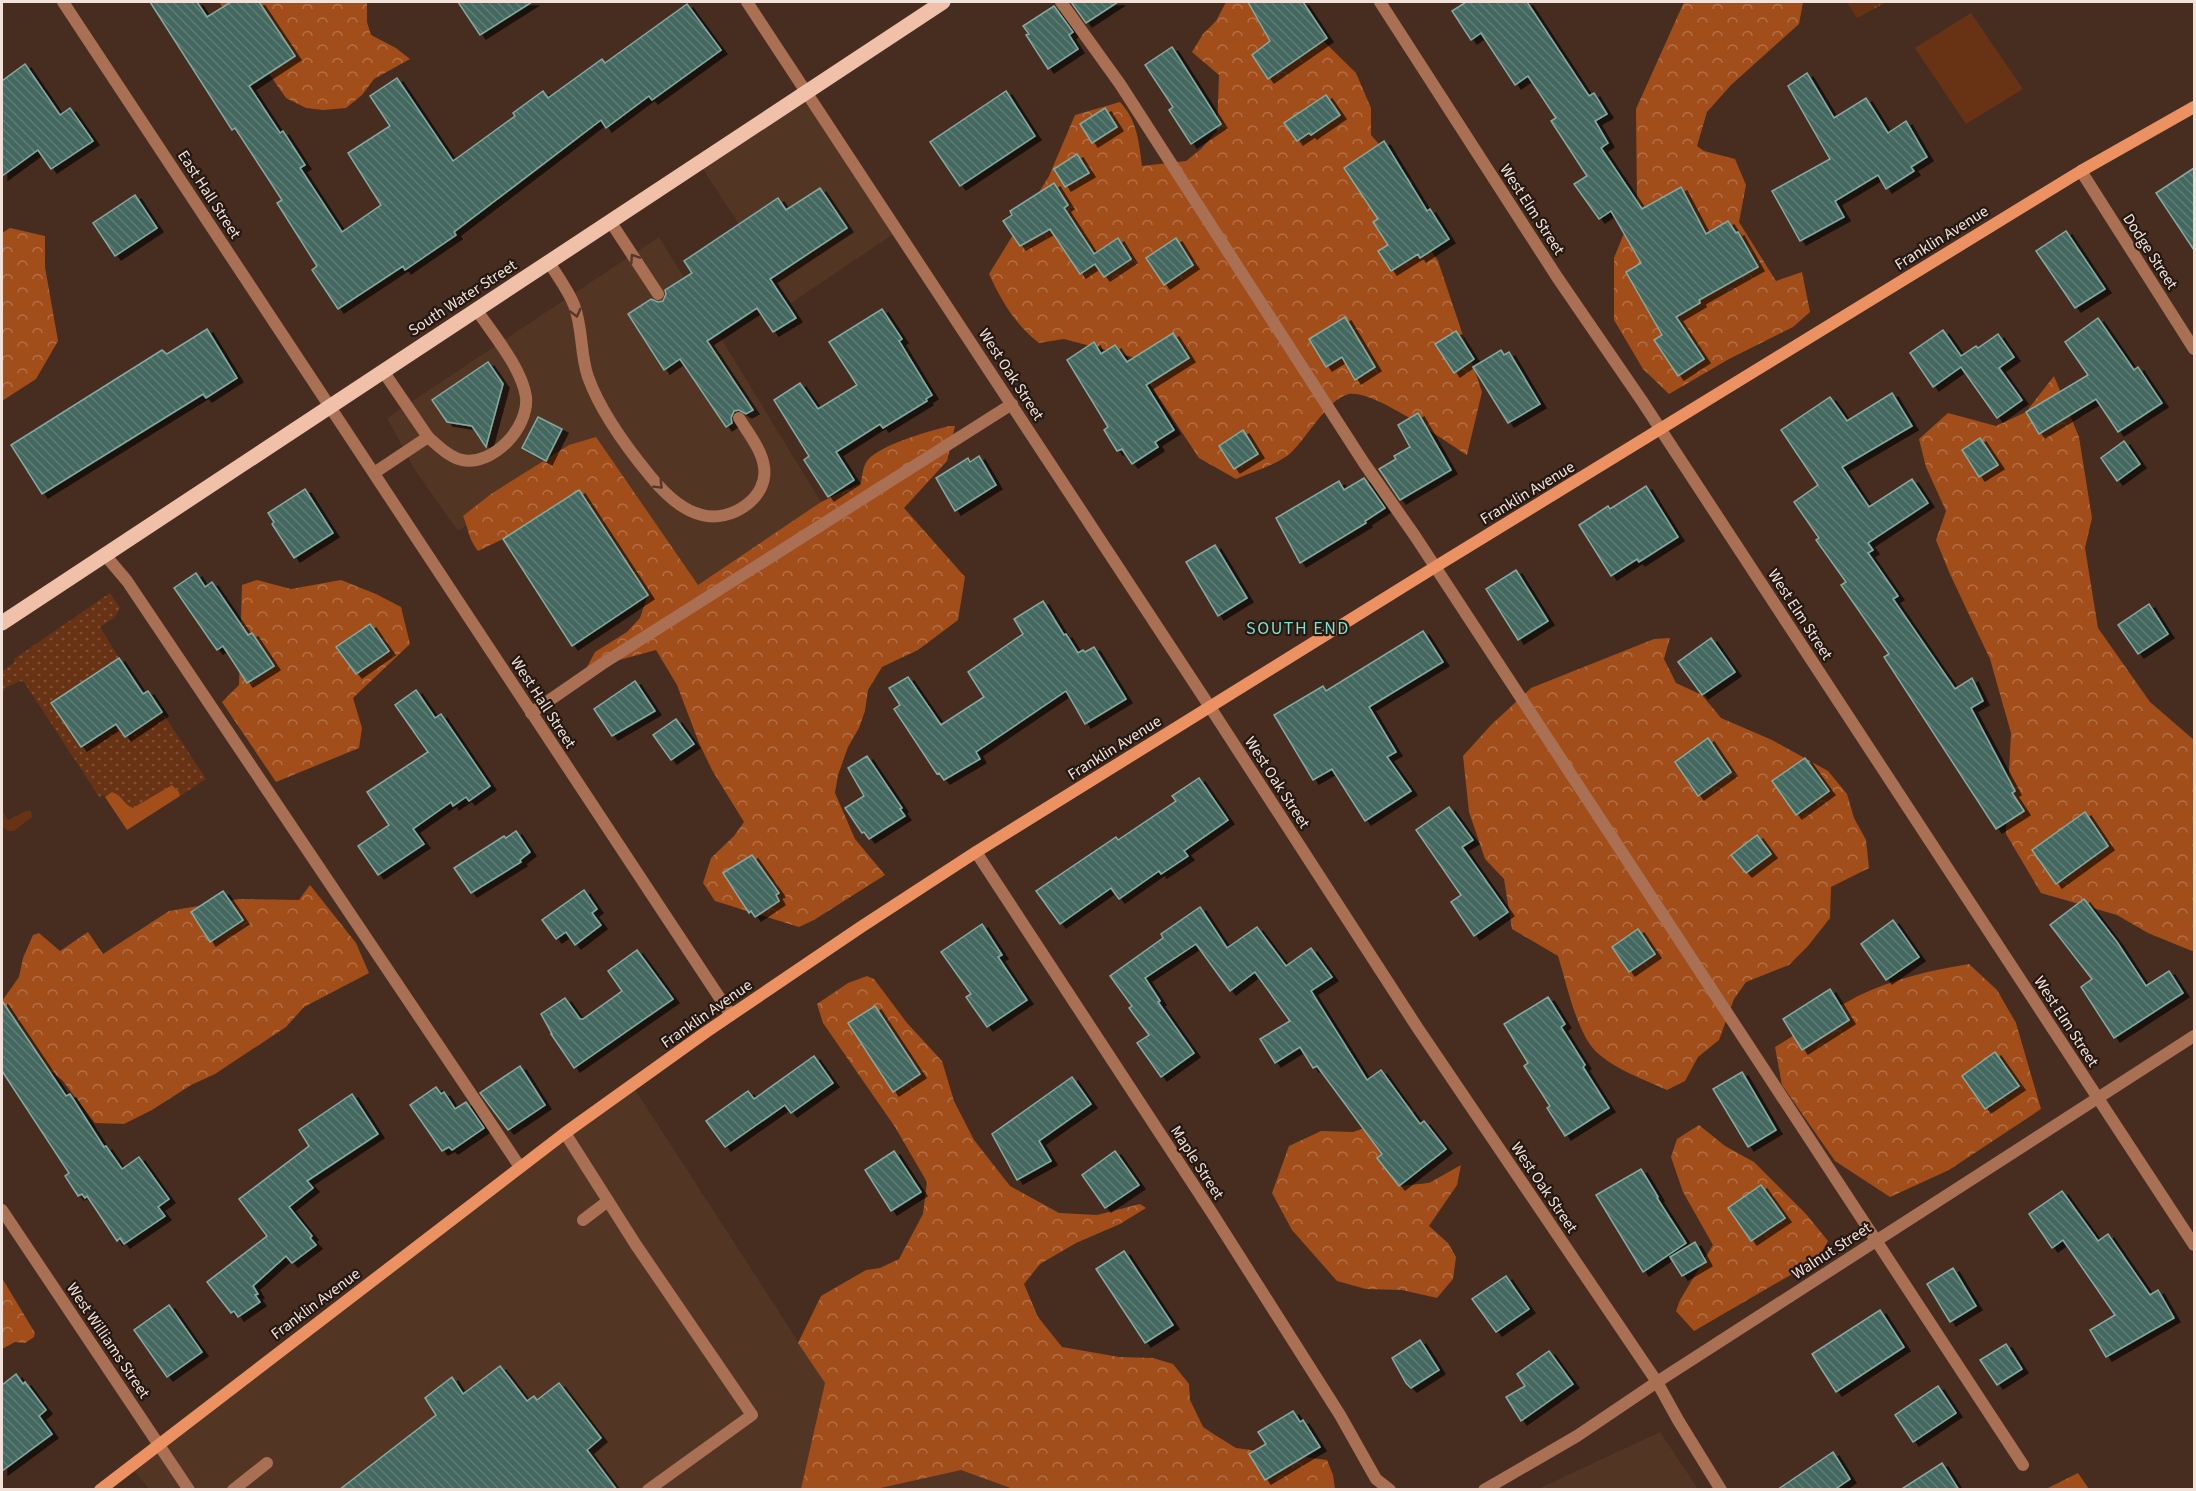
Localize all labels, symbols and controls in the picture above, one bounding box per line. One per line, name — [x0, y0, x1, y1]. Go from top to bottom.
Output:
street label: East Hall Street — [172, 146, 246, 244]
street label: West Elm Street — [1494, 160, 1570, 260]
street label: Franklin Avenue — [1890, 200, 1993, 275]
street label: Dodge Street — [2117, 209, 2183, 294]
street label: South Water Street — [404, 254, 522, 341]
one-way arrow — [630, 254, 641, 265]
one-way arrow — [568, 308, 581, 318]
street label: West Oak Street — [973, 324, 1049, 425]
street label: Franklin Avenue — [1476, 456, 1579, 530]
one-way arrow — [652, 478, 662, 489]
street label: West Elm Street — [1762, 565, 1838, 665]
district label: SOUTH END — [1246, 616, 1350, 641]
street label: West Hall Street — [505, 652, 581, 753]
street label: Franklin Avenue — [1063, 710, 1166, 785]
street label: West Oak Street — [1239, 732, 1315, 833]
street label: West Elm Street — [2028, 972, 2104, 1072]
street label: Franklin Avenue — [657, 974, 757, 1053]
street label: Maple Street — [1165, 1121, 1230, 1204]
street label: West Oak Street — [1506, 1138, 1583, 1238]
street label: Walnut Street — [1788, 1217, 1876, 1285]
street label: Franklin Avenue — [266, 1263, 365, 1345]
street label: West Williams Street — [61, 1278, 155, 1403]

